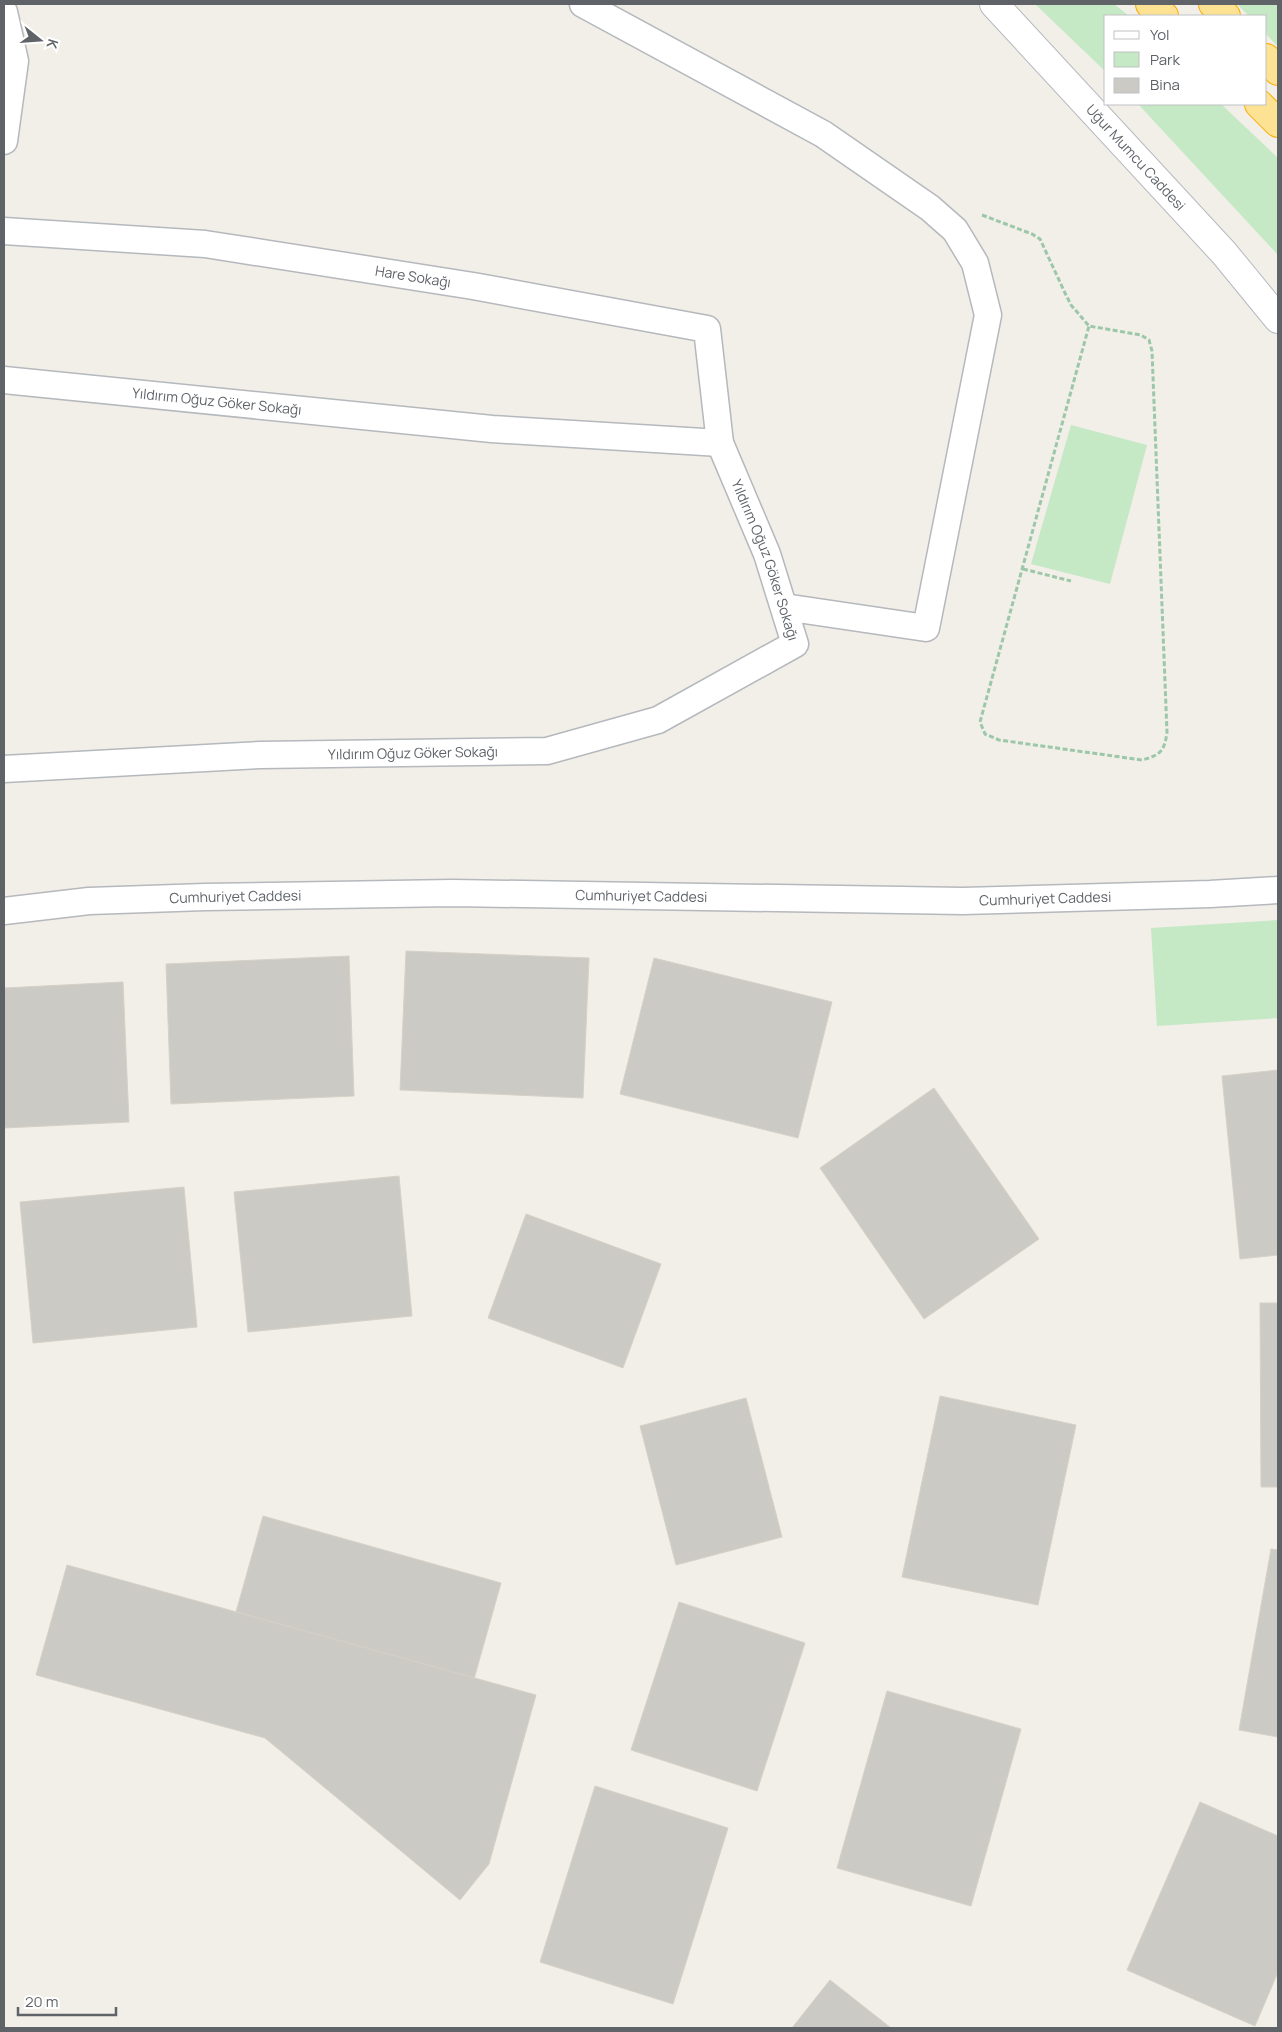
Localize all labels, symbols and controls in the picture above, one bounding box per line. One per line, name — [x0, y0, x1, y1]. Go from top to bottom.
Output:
north arrow — [15, 15, 65, 65]
legend — [1104, 15, 1267, 105]
text: Yol — [1150, 24, 1170, 45]
text: K — [42, 37, 63, 52]
text: Park — [1150, 49, 1180, 70]
text: Bina — [1150, 74, 1180, 95]
street label: Uğur Mumcu Caddesi — [1082, 100, 1190, 214]
street label: Hare Sokağı — [374, 261, 452, 291]
street label: Yıldırım Oğuz Göker Sokağı — [131, 383, 303, 419]
street label: Yıldırım Oğuz Göker Sokağı — [728, 476, 803, 643]
street label: Yıldırım Oğuz Göker Sokağı — [328, 742, 498, 763]
street label: Cumhuriyet Caddesi — [169, 885, 302, 907]
street label: Cumhuriyet Caddesi — [575, 885, 708, 906]
street label: Cumhuriyet Caddesi — [979, 887, 1112, 910]
scale bar — [18, 1984, 115, 2016]
text: 20 m — [25, 1991, 58, 2012]

